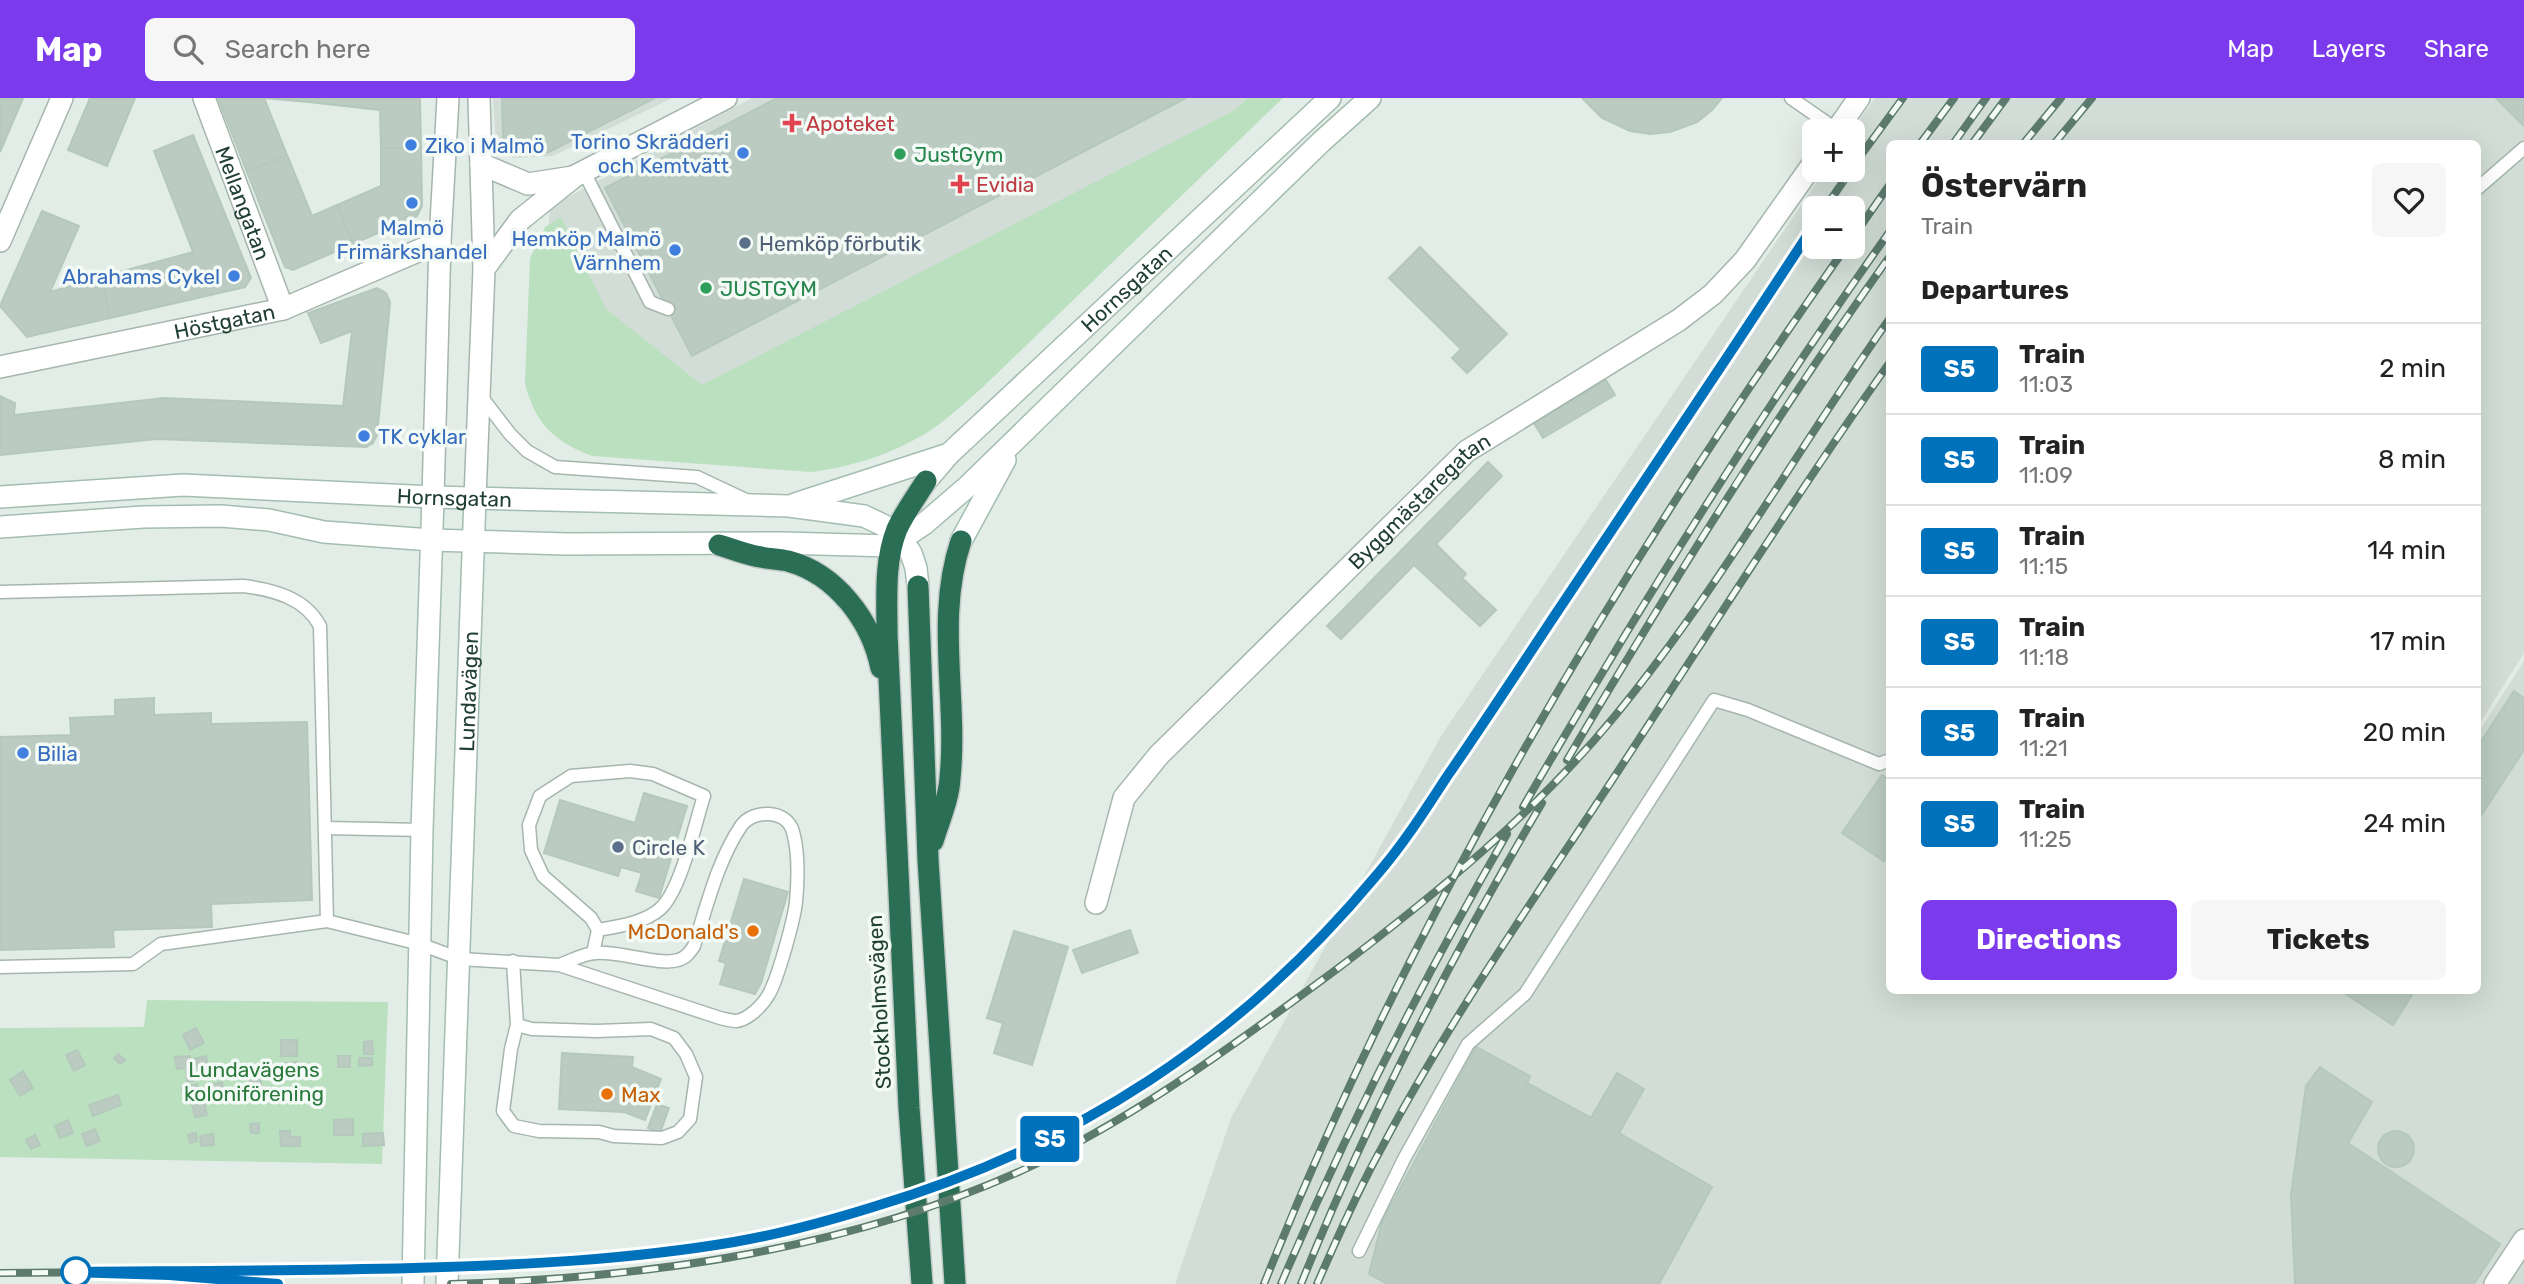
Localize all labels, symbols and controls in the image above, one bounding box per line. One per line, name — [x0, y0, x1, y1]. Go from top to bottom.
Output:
search box — [145, 18, 635, 81]
text: Map — [35, 30, 103, 69]
icon: search — [169, 30, 207, 68]
text: Search here — [225, 34, 370, 65]
text: Map — [2227, 35, 2274, 63]
text: Layers — [2312, 35, 2386, 63]
text: Share — [2424, 35, 2489, 63]
place label: Apoteket — [806, 111, 895, 136]
marker: Apoteket — [784, 115, 800, 131]
map controls — [1802, 119, 1865, 259]
button: + — [1802, 119, 1865, 182]
place label: Torino Skrädderi och Kemtvätt — [571, 129, 729, 178]
place label: Ziko i Malmö — [425, 133, 545, 158]
marker: Ziko i Malmö — [403, 137, 419, 153]
place label: JustGym — [914, 142, 1003, 167]
street label: Mellangatan — [211, 143, 276, 263]
marker: Torino Skrädderi och Kemtvätt — [735, 145, 751, 161]
marker: JustGym — [892, 146, 908, 162]
button: heart — [2372, 163, 2446, 237]
text: Östervärn — [1921, 166, 2087, 205]
place label: Evidia — [976, 172, 1034, 197]
marker: Evidia — [950, 174, 970, 194]
marker: Malmö Frimärkshandel — [404, 195, 420, 211]
button: − — [1802, 196, 1865, 259]
text: Train — [1921, 212, 1973, 240]
place label: Malmö Frimärkshandel — [336, 215, 488, 264]
place label: Hemköp Malmö Värnhem — [511, 226, 661, 275]
place label: Hemköp förbutik — [759, 231, 921, 256]
marker: Hemköp förbutik — [737, 235, 753, 251]
street label: Hornsgatan — [1076, 240, 1177, 337]
marker: Hemköp Malmö Värnhem — [667, 242, 683, 258]
place label: Abrahams Cykel — [62, 264, 220, 289]
marker: Abrahams Cykel — [226, 268, 242, 284]
text: Departures — [1921, 275, 2069, 306]
place label: JUSTGYM — [720, 276, 817, 301]
marker: JUSTGYM — [698, 280, 714, 296]
street label: Höstgatan — [172, 298, 277, 344]
text: Train — [2019, 339, 2085, 370]
text: 2 min — [2379, 353, 2446, 384]
text: S5 — [1944, 355, 1975, 383]
text: 11:03 — [2019, 370, 2073, 398]
place label: TK cyklar — [378, 424, 466, 449]
street label: Byggmästaregatan — [1343, 427, 1495, 574]
marker: TK cyklar — [356, 428, 372, 444]
text: Train — [2019, 430, 2085, 461]
text: 8 min — [2378, 444, 2446, 475]
text: S5 — [1944, 446, 1975, 474]
text: 11:09 — [2019, 461, 2073, 489]
street label: Hornsgatan — [396, 483, 512, 511]
text: Train — [2019, 521, 2085, 552]
text: 14 min — [2367, 535, 2446, 566]
text: S5 — [1944, 537, 1975, 565]
text: 11:15 — [2019, 552, 2068, 580]
text: Train — [2019, 612, 2085, 643]
text: 17 min — [2370, 626, 2446, 657]
text: S5 — [1944, 628, 1975, 656]
street label: Lundavägen — [453, 631, 483, 752]
text: 11:18 — [2019, 643, 2069, 671]
text: Train — [2019, 703, 2085, 734]
text: 20 min — [2363, 717, 2446, 748]
text: S5 — [1944, 719, 1975, 747]
text: 11:21 — [2019, 734, 2068, 762]
place label: Bilia — [37, 741, 78, 766]
marker: Bilia — [15, 745, 31, 761]
text: Train — [2019, 794, 2085, 825]
text: 24 min — [2363, 808, 2446, 839]
text: S5 — [1944, 810, 1975, 838]
text: 11:25 — [2019, 825, 2072, 853]
place label: Circle K — [632, 835, 705, 860]
marker: Circle K — [610, 839, 626, 855]
button: Directions — [1921, 900, 2177, 980]
button: Tickets — [2191, 900, 2446, 980]
street label: Stockholmsvägen — [862, 914, 896, 1090]
place label: McDonald's — [627, 919, 739, 944]
marker: McDonald's — [745, 923, 761, 939]
park label: Lundavägens koloniförening — [184, 1057, 324, 1106]
place label: Max — [621, 1082, 661, 1107]
marker: Max — [599, 1086, 615, 1102]
line badge: S5 — [1018, 1116, 1082, 1162]
text: S5 — [1034, 1125, 1066, 1153]
unlabelled marker — [61, 1257, 91, 1284]

